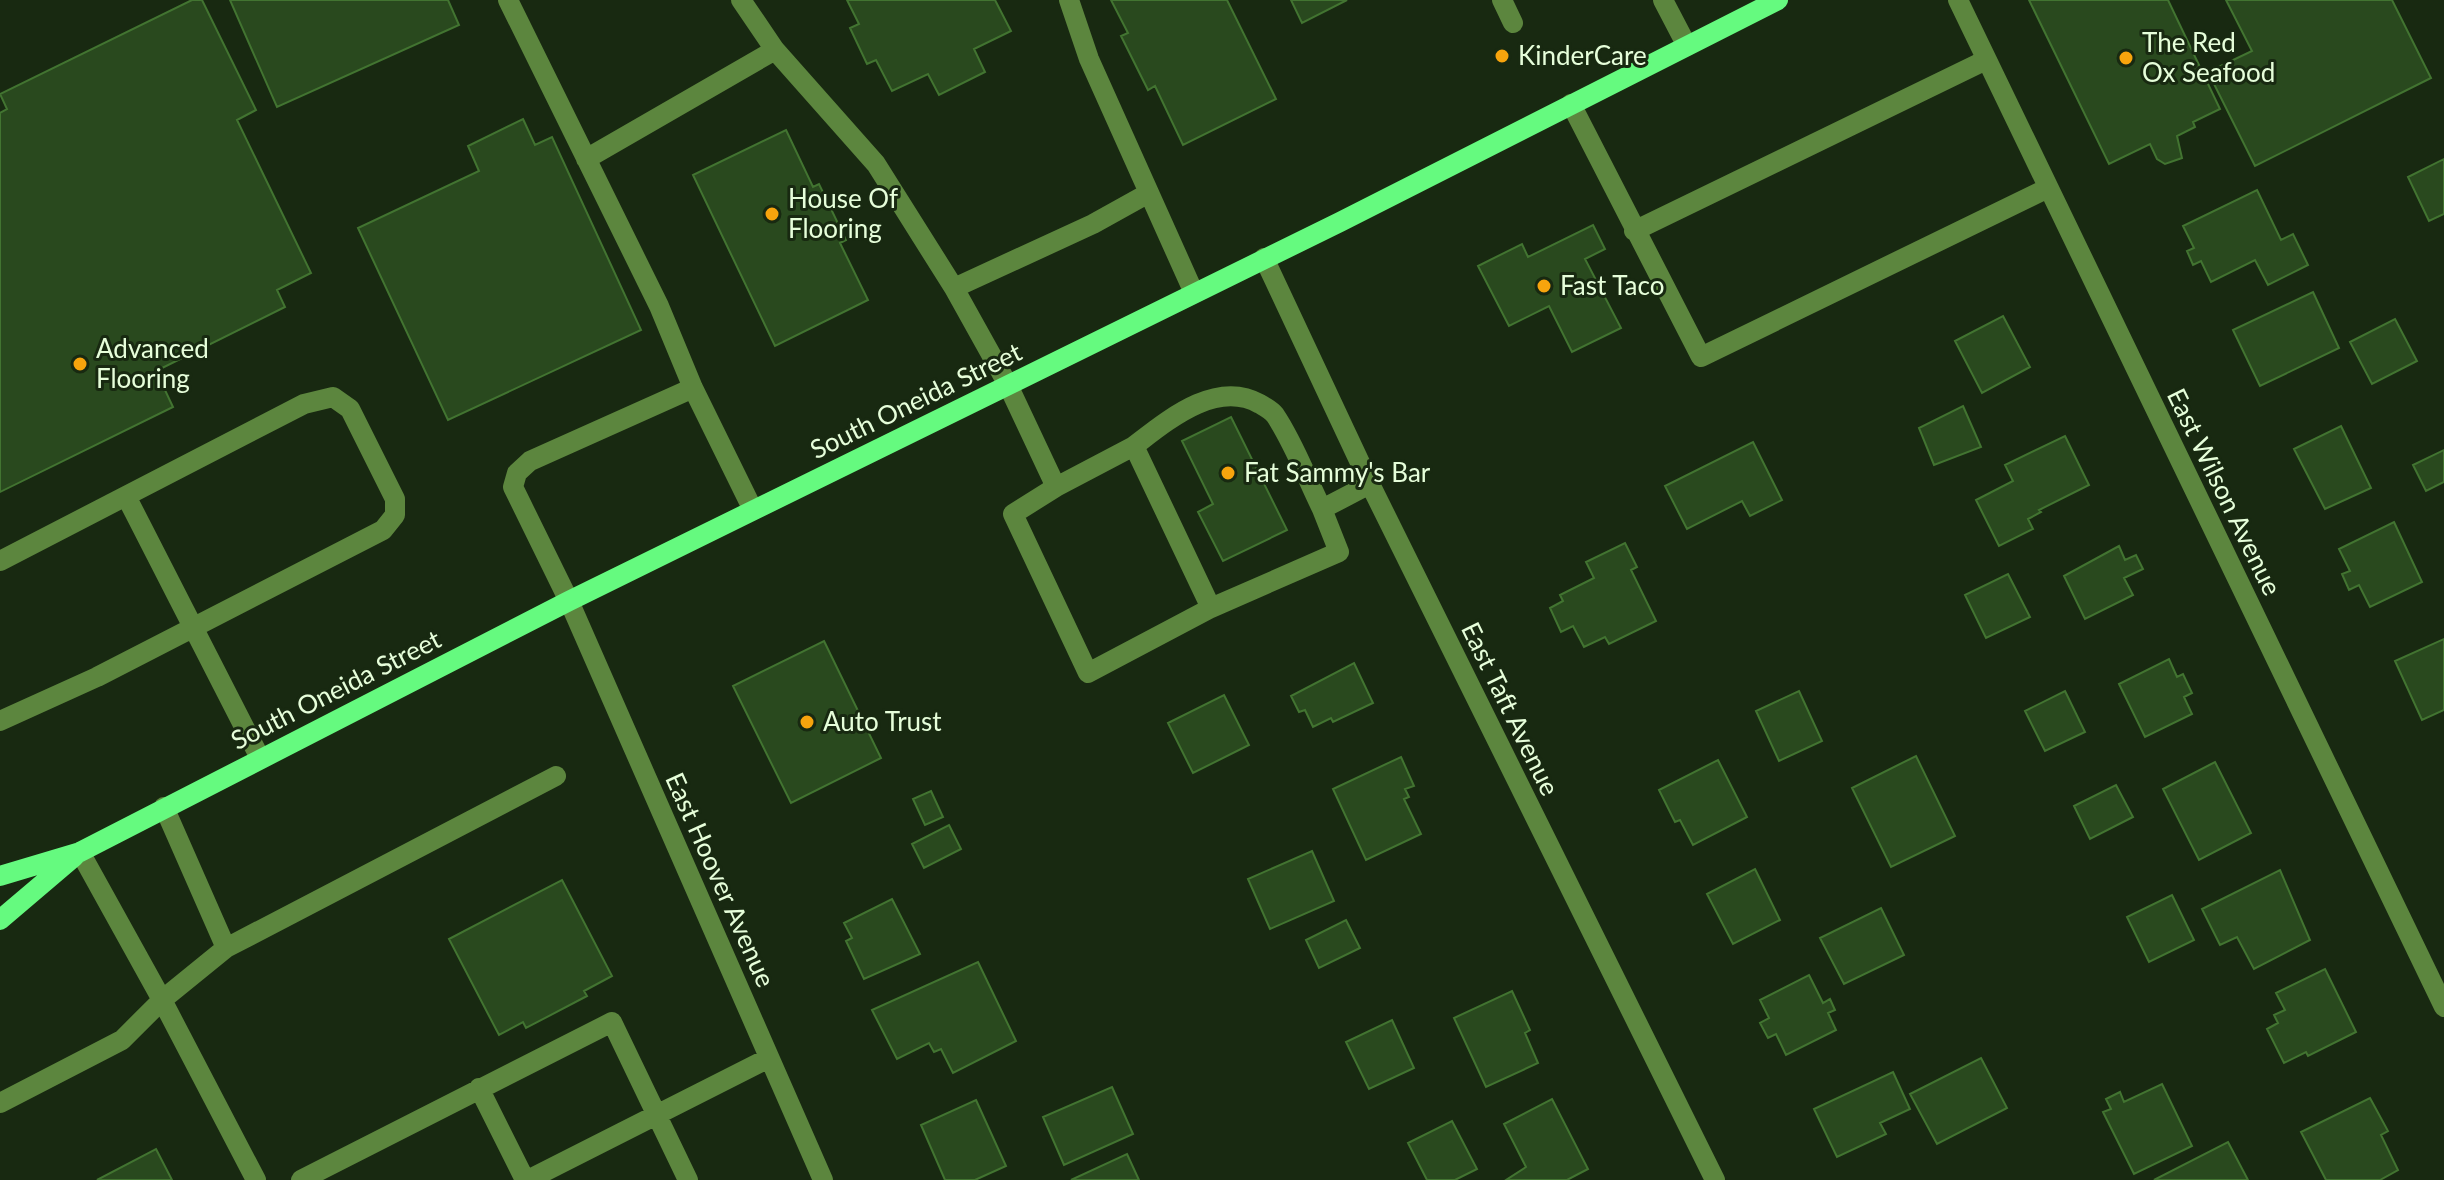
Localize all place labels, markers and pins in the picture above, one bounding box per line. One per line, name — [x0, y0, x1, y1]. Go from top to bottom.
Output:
place label: The Red Ox Seafood — [2142, 26, 2275, 88]
place label: KinderCare — [1518, 39, 1647, 71]
marker: KinderCare — [1493, 47, 1511, 65]
marker: The Red Ox Seafood — [2117, 49, 2135, 67]
place label: House Of Flooring — [788, 182, 898, 244]
marker: House Of Flooring — [763, 205, 781, 223]
place label: Fast Taco — [1560, 269, 1664, 301]
marker: Fast Taco — [1535, 277, 1553, 295]
place label: Advanced Flooring — [96, 332, 209, 394]
marker: Advanced Flooring — [71, 355, 89, 373]
place label: Fat Sammy's Bar — [1244, 456, 1431, 488]
marker: Fat Sammy's Bar — [1219, 464, 1237, 482]
place label: Auto Trust — [823, 705, 942, 737]
marker: Auto Trust — [798, 713, 816, 731]

